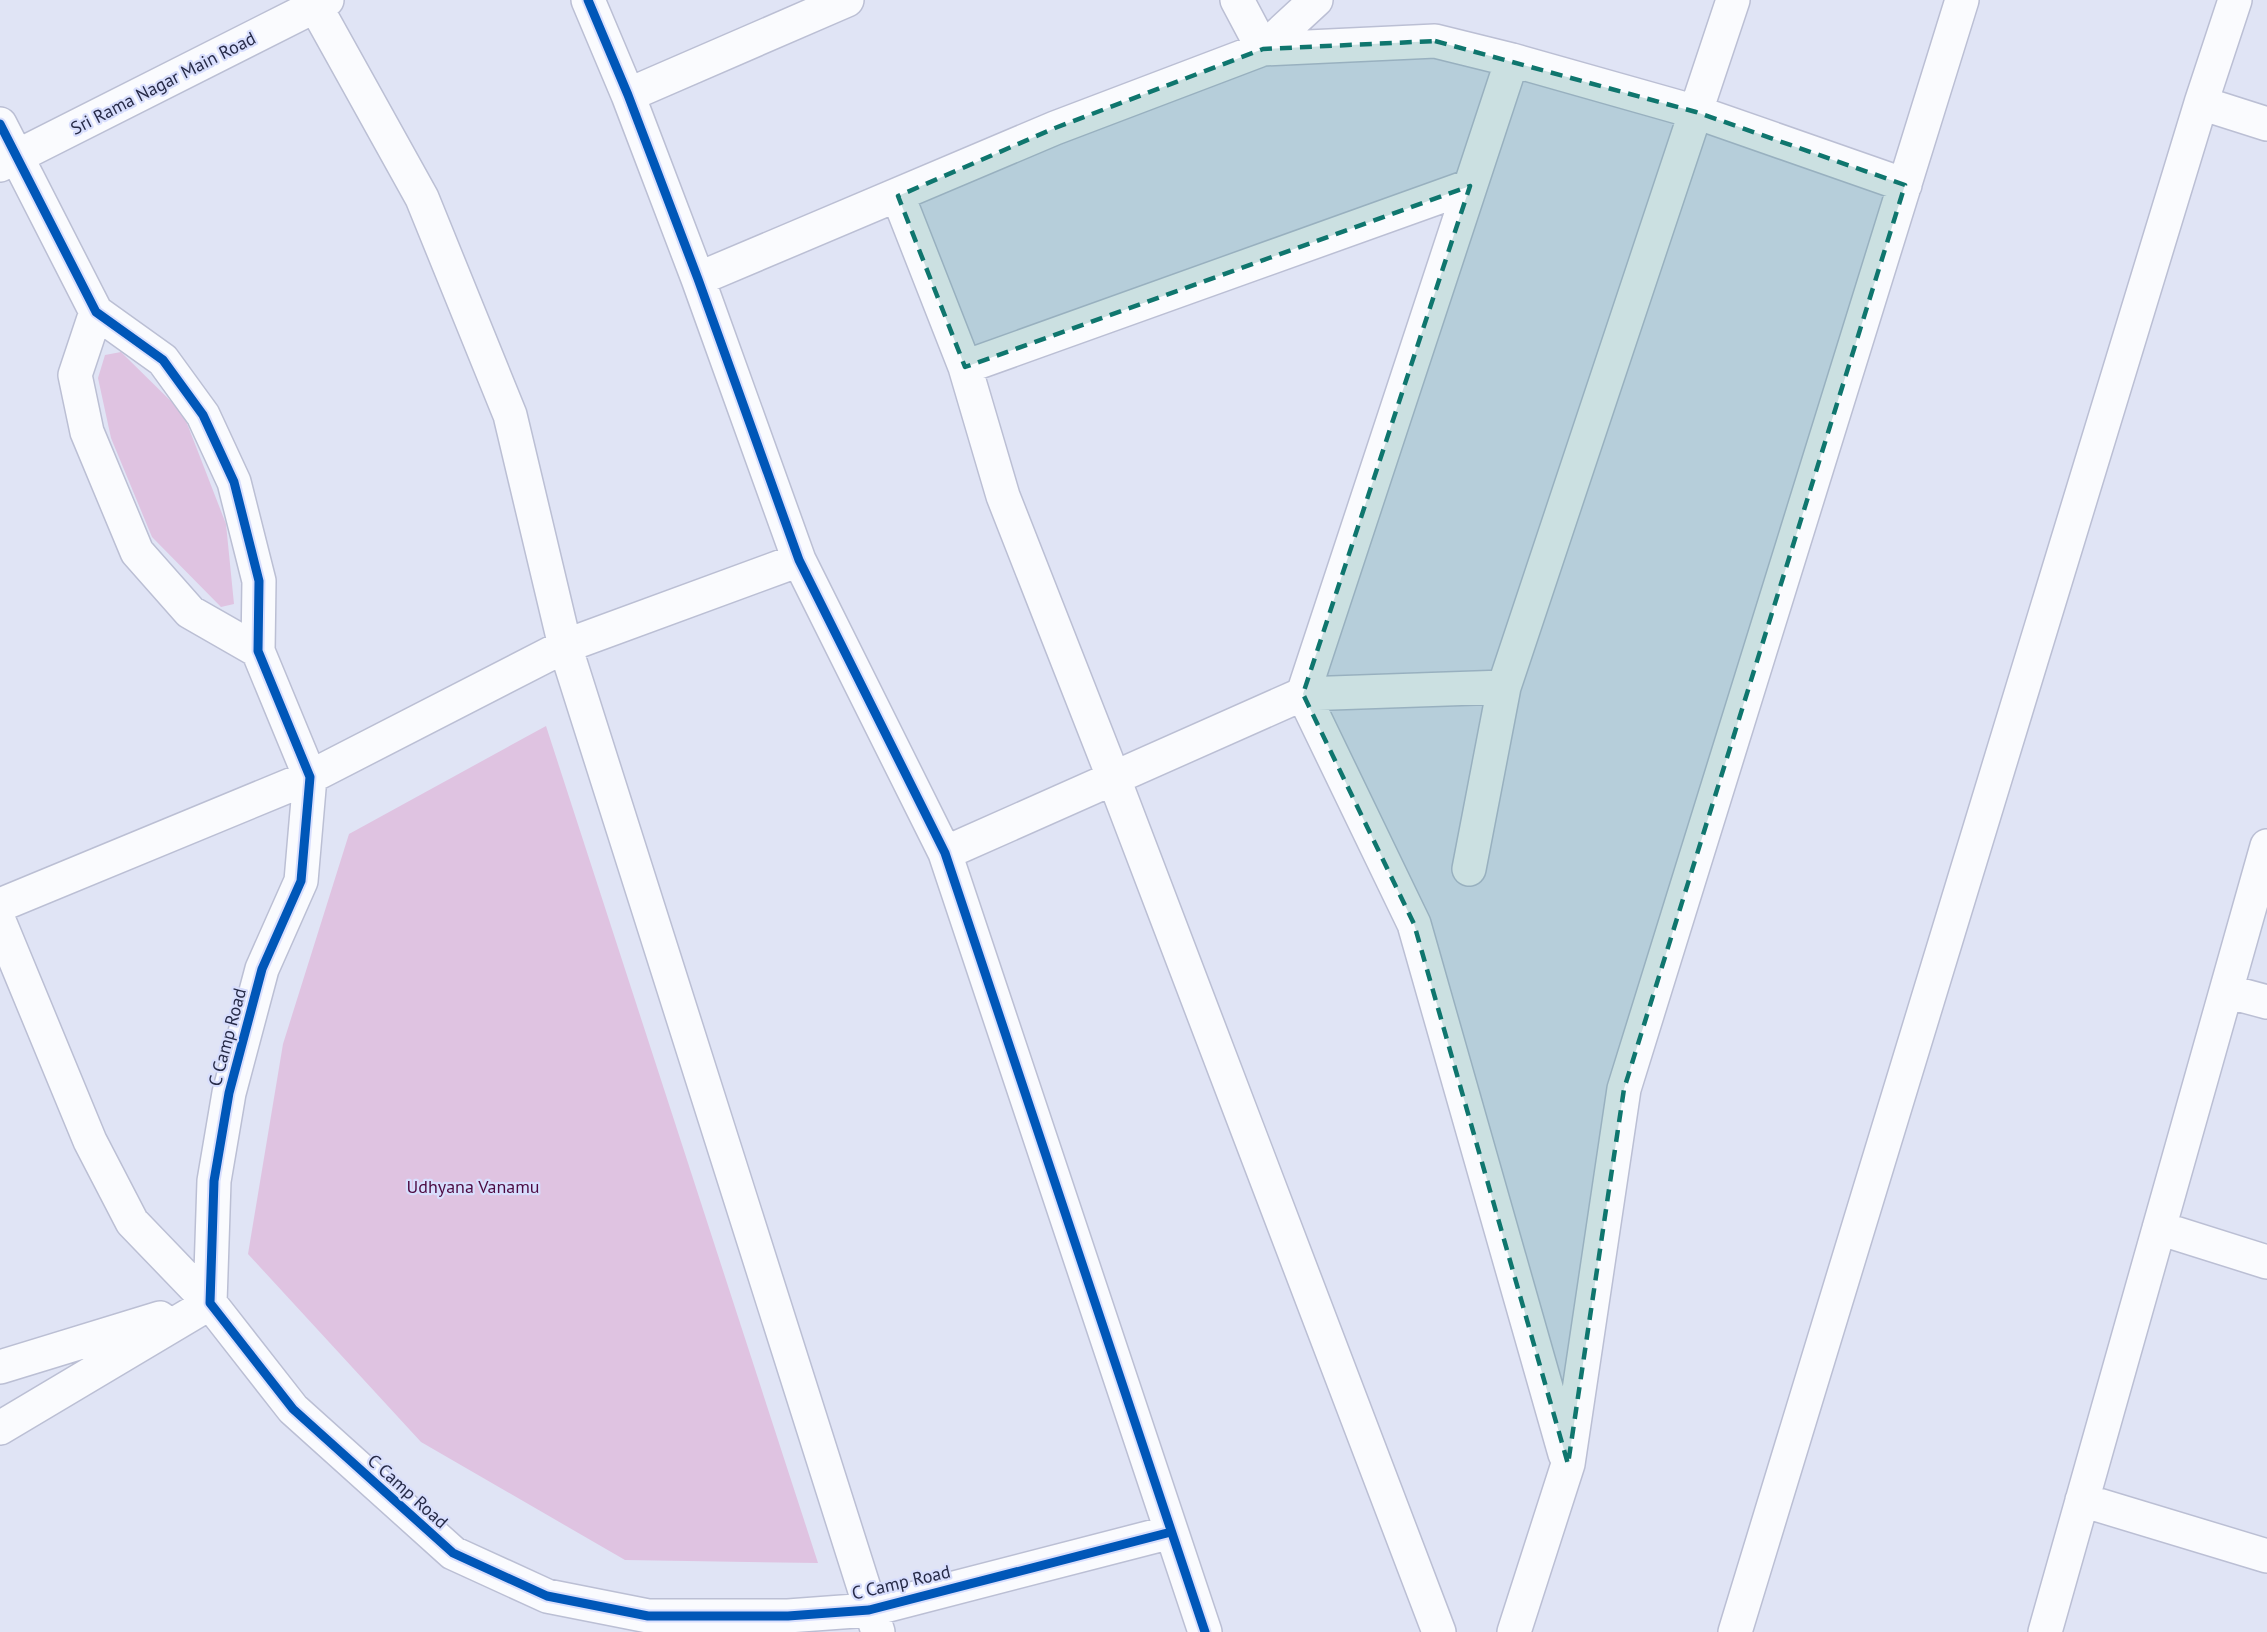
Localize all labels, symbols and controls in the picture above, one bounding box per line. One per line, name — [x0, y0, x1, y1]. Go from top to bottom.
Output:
street label: Sri Rama Nagar Main Road — [67, 26, 259, 140]
street label: C Camp Road — [203, 985, 251, 1089]
park label: Udhyana Vanamu — [407, 1175, 539, 1198]
street label: C Camp Road — [363, 1449, 453, 1533]
street label: C Camp Road — [849, 1559, 953, 1605]

